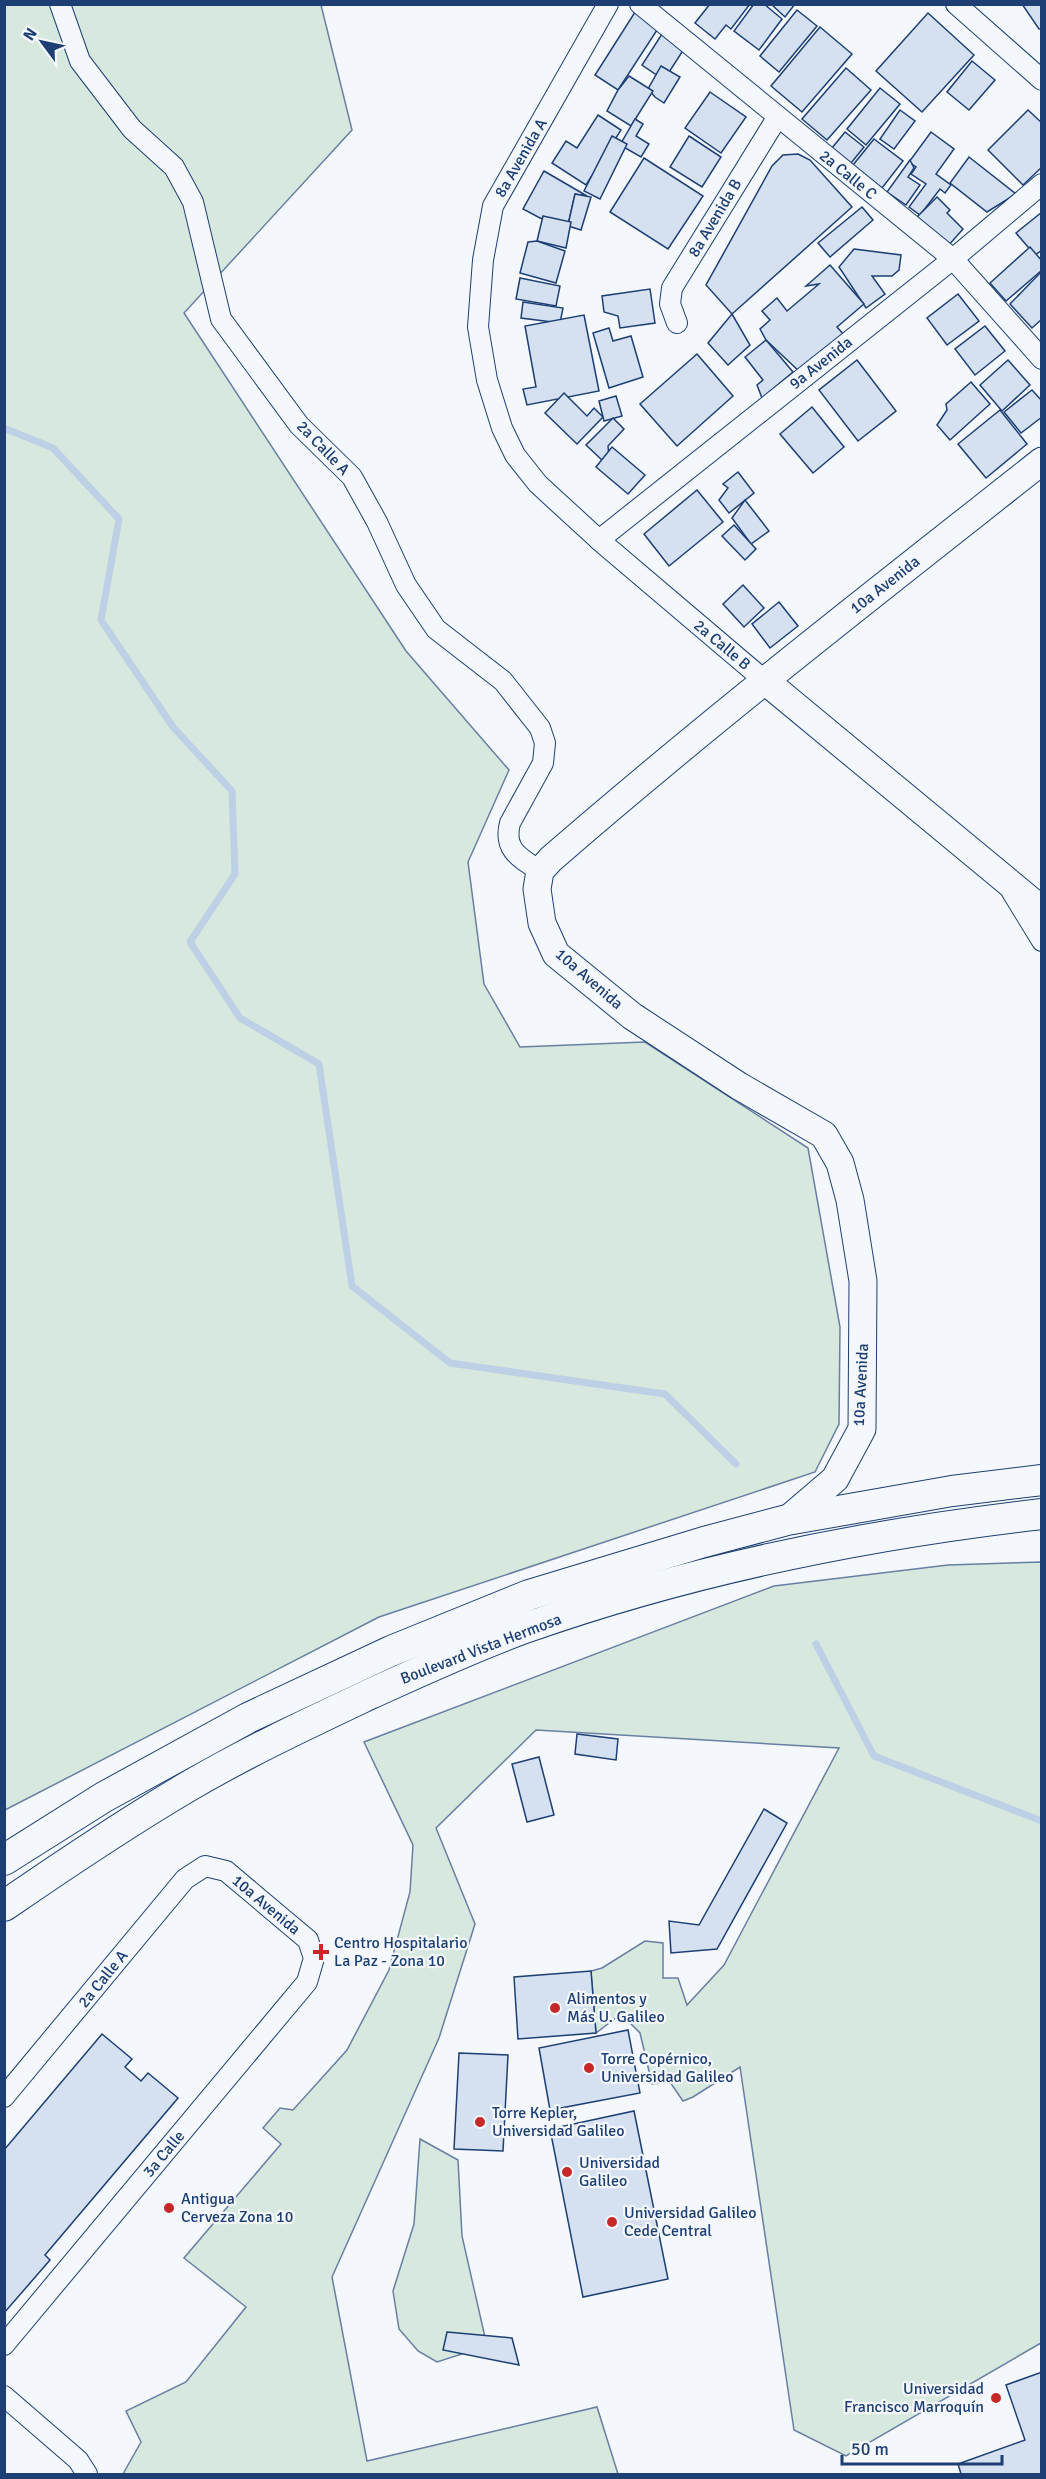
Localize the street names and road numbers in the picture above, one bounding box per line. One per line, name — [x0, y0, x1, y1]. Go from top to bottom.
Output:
street label: 8a Avenida A — [490, 115, 552, 201]
street label: 2a Calle C — [815, 146, 881, 204]
street label: 8a Avenida B — [684, 175, 746, 261]
street label: 9a Avenida — [785, 332, 857, 394]
street label: 2a Calle A — [292, 416, 354, 480]
street label: 10a Avenida — [846, 552, 924, 618]
street label: 2a Calle B — [689, 615, 755, 675]
street label: 10a Avenida — [551, 944, 627, 1014]
street label: 10a Avenida — [849, 1343, 873, 1427]
street label: Boulevard Vista Hermosa — [398, 1609, 564, 1689]
street label: 10a Avenida — [228, 1871, 304, 1939]
street label: 2a Calle A — [74, 1946, 132, 2012]
street label: 3a Calle — [139, 2126, 189, 2182]

